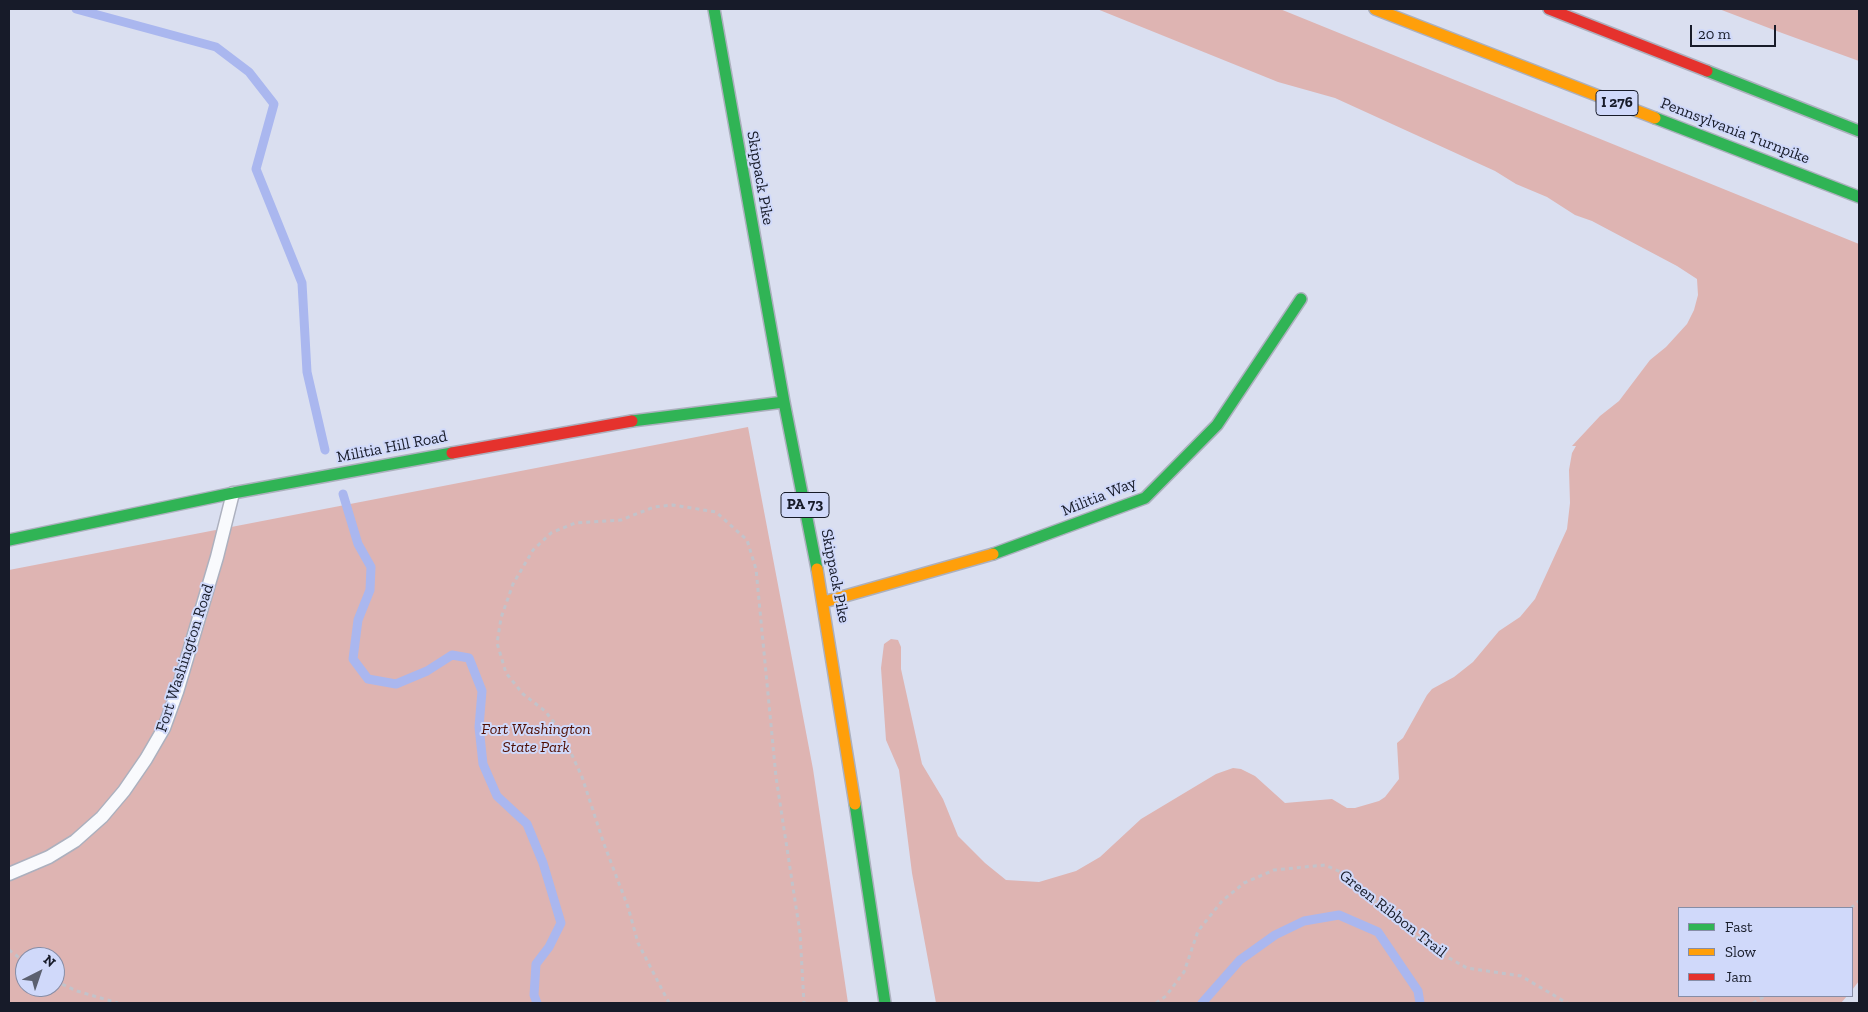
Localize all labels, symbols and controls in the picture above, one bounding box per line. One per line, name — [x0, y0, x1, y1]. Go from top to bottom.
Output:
scale bar — [1693, 15, 1779, 47]
text: 20 m — [1698, 25, 1731, 43]
road number: I 276 — [1596, 90, 1638, 116]
street label: Pennsylvania Turnpike — [1658, 94, 1812, 168]
street label: Skippack Pike — [742, 129, 778, 227]
street label: Militia Hill Road — [335, 427, 449, 467]
street label: Militia Way — [1059, 473, 1139, 521]
road number: PA 73 — [781, 492, 829, 518]
street label: Skippack Pike — [816, 527, 854, 625]
street label: Fort Washington Road — [152, 581, 218, 735]
park label: Fort Washington State Park — [481, 719, 591, 757]
street label: Green Ribbon Trail — [1336, 866, 1450, 962]
legend — [1678, 907, 1853, 997]
text: Fast — [1725, 918, 1753, 936]
text: Slow — [1725, 943, 1756, 961]
north arrow — [15, 947, 65, 997]
text: N — [40, 951, 59, 971]
text: Jam — [1725, 968, 1752, 986]

